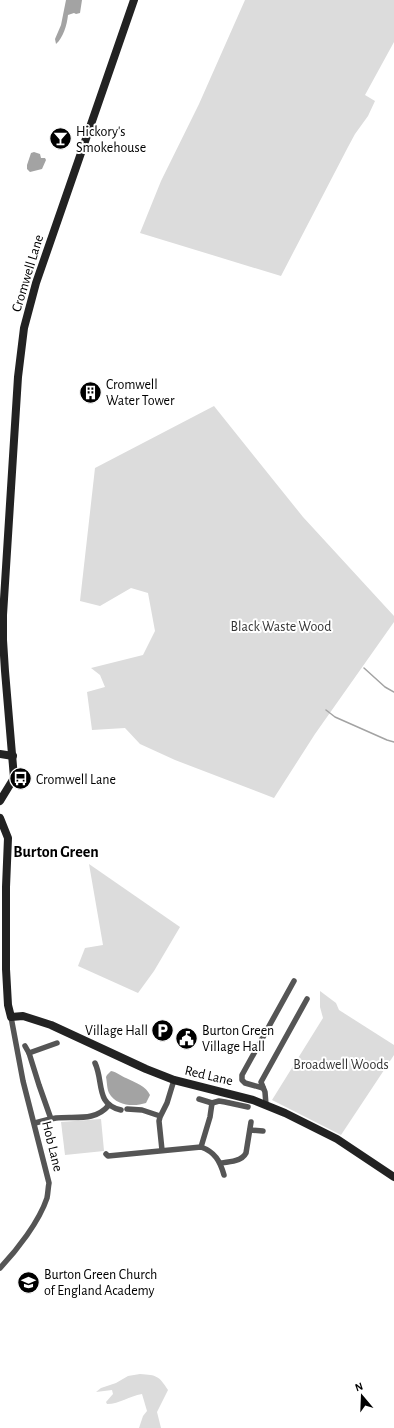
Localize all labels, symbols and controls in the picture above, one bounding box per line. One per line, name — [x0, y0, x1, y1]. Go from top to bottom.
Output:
place label: Hickory's Smokehouse — [76, 125, 146, 155]
bar icon: Hickory's Smokehouse — [48, 126, 74, 152]
street label: Cromwell Lane — [10, 233, 46, 314]
place label: Cromwell Water Tower — [106, 378, 175, 408]
building icon: Cromwell Water Tower — [77, 379, 103, 405]
park label: Black Waste Wood — [231, 620, 331, 634]
bus stop icon: Cromwell Lane — [8, 766, 34, 792]
place label: Cromwell Lane — [36, 773, 116, 787]
district label: Burton Green — [13, 844, 99, 860]
parking icon: Village Hall — [150, 1017, 176, 1043]
place label: Village Hall — [85, 1024, 148, 1038]
place label: Burton Green Village Hall — [202, 1024, 274, 1054]
public building icon: Burton Green Village Hall — [173, 1025, 199, 1051]
park label: Broadwell Woods — [293, 1058, 389, 1072]
street label: Red Lane — [183, 1064, 234, 1088]
street label: Hob Lane — [39, 1120, 65, 1173]
place label: Burton Green Church of England Academy — [44, 1268, 157, 1298]
school or university icon: Burton Green Church of England Academy — [16, 1269, 42, 1295]
north arrow — [342, 1376, 382, 1416]
text: N — [353, 1381, 364, 1393]

